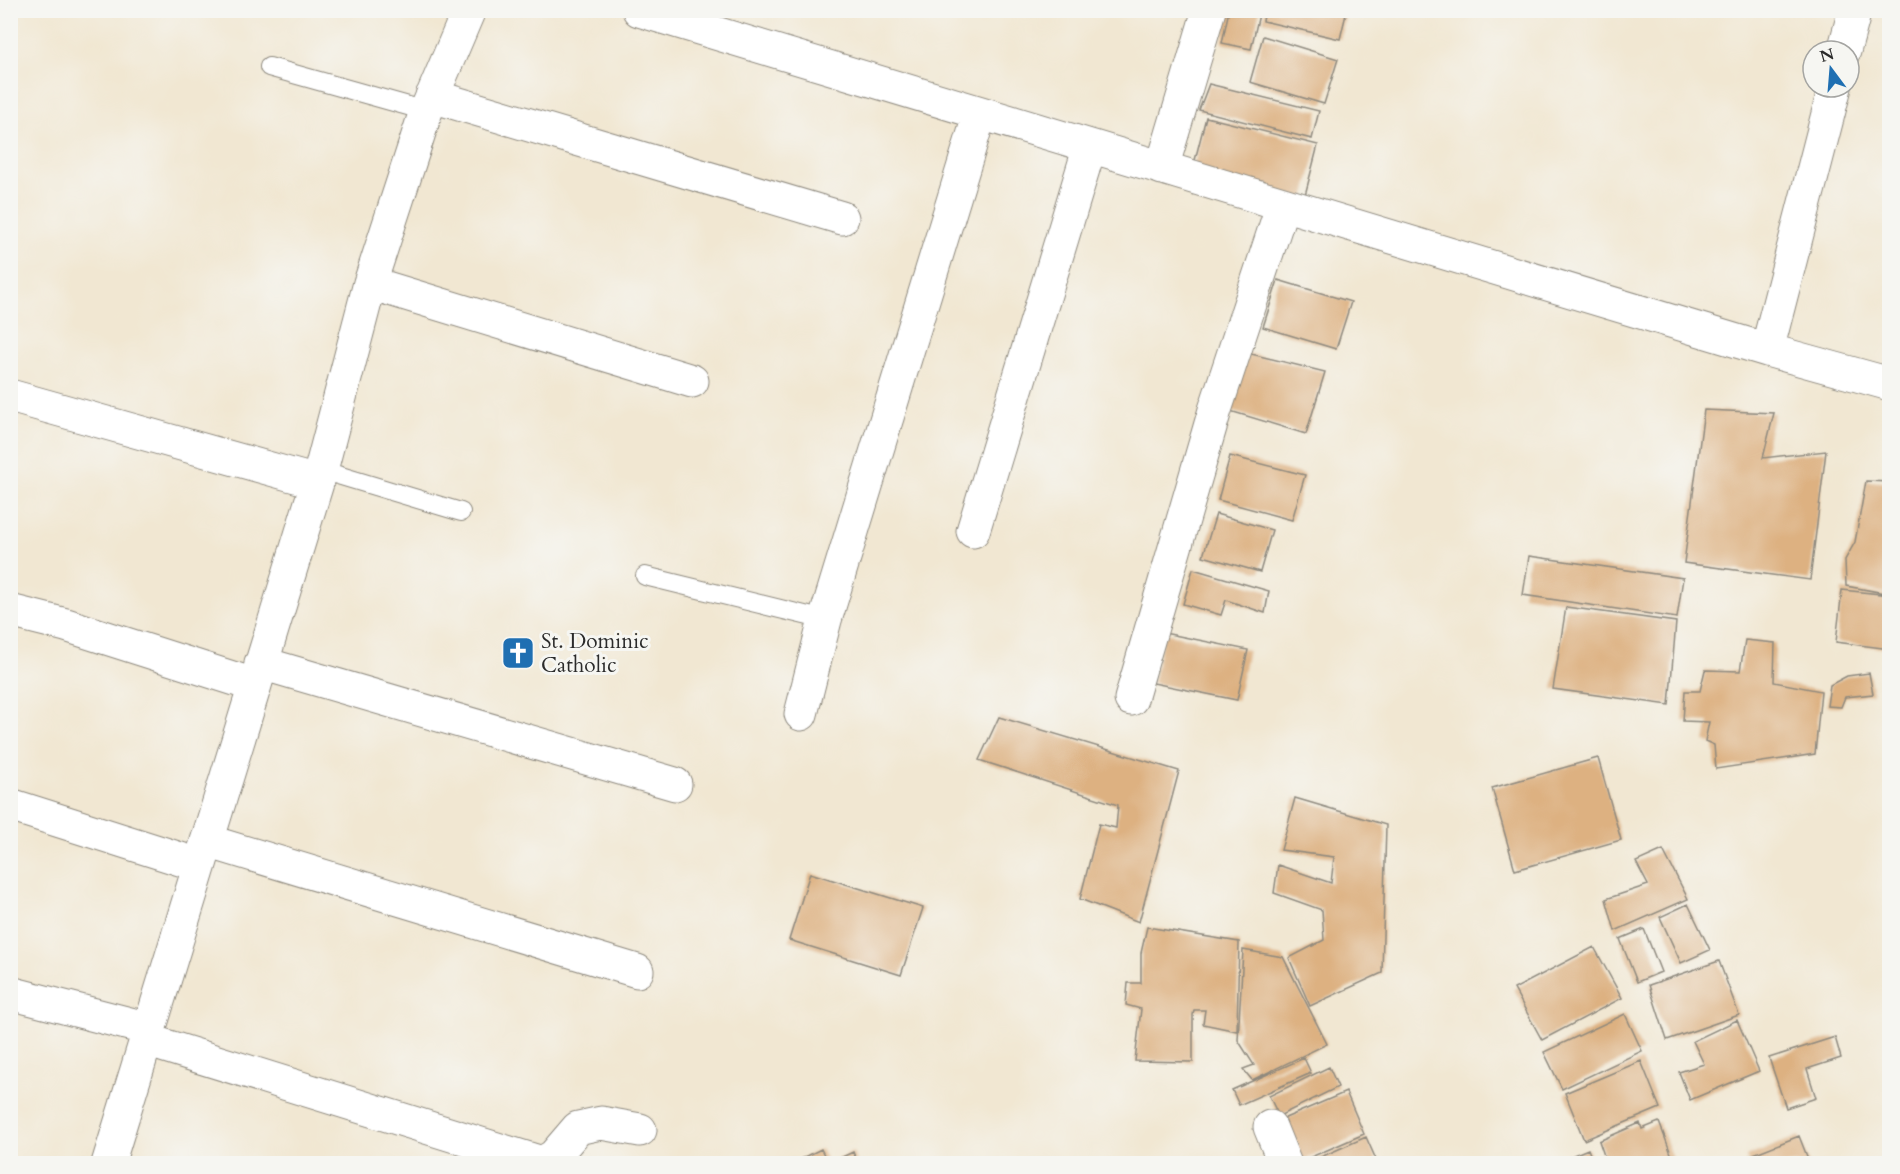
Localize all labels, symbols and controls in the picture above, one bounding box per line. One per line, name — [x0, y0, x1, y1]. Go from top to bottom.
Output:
north arrow — [1801, 39, 1861, 99]
text: N — [1817, 43, 1837, 68]
place label: St. Dominic Catholic — [541, 627, 649, 680]
church icon: St. Dominic Catholic — [500, 635, 536, 671]

